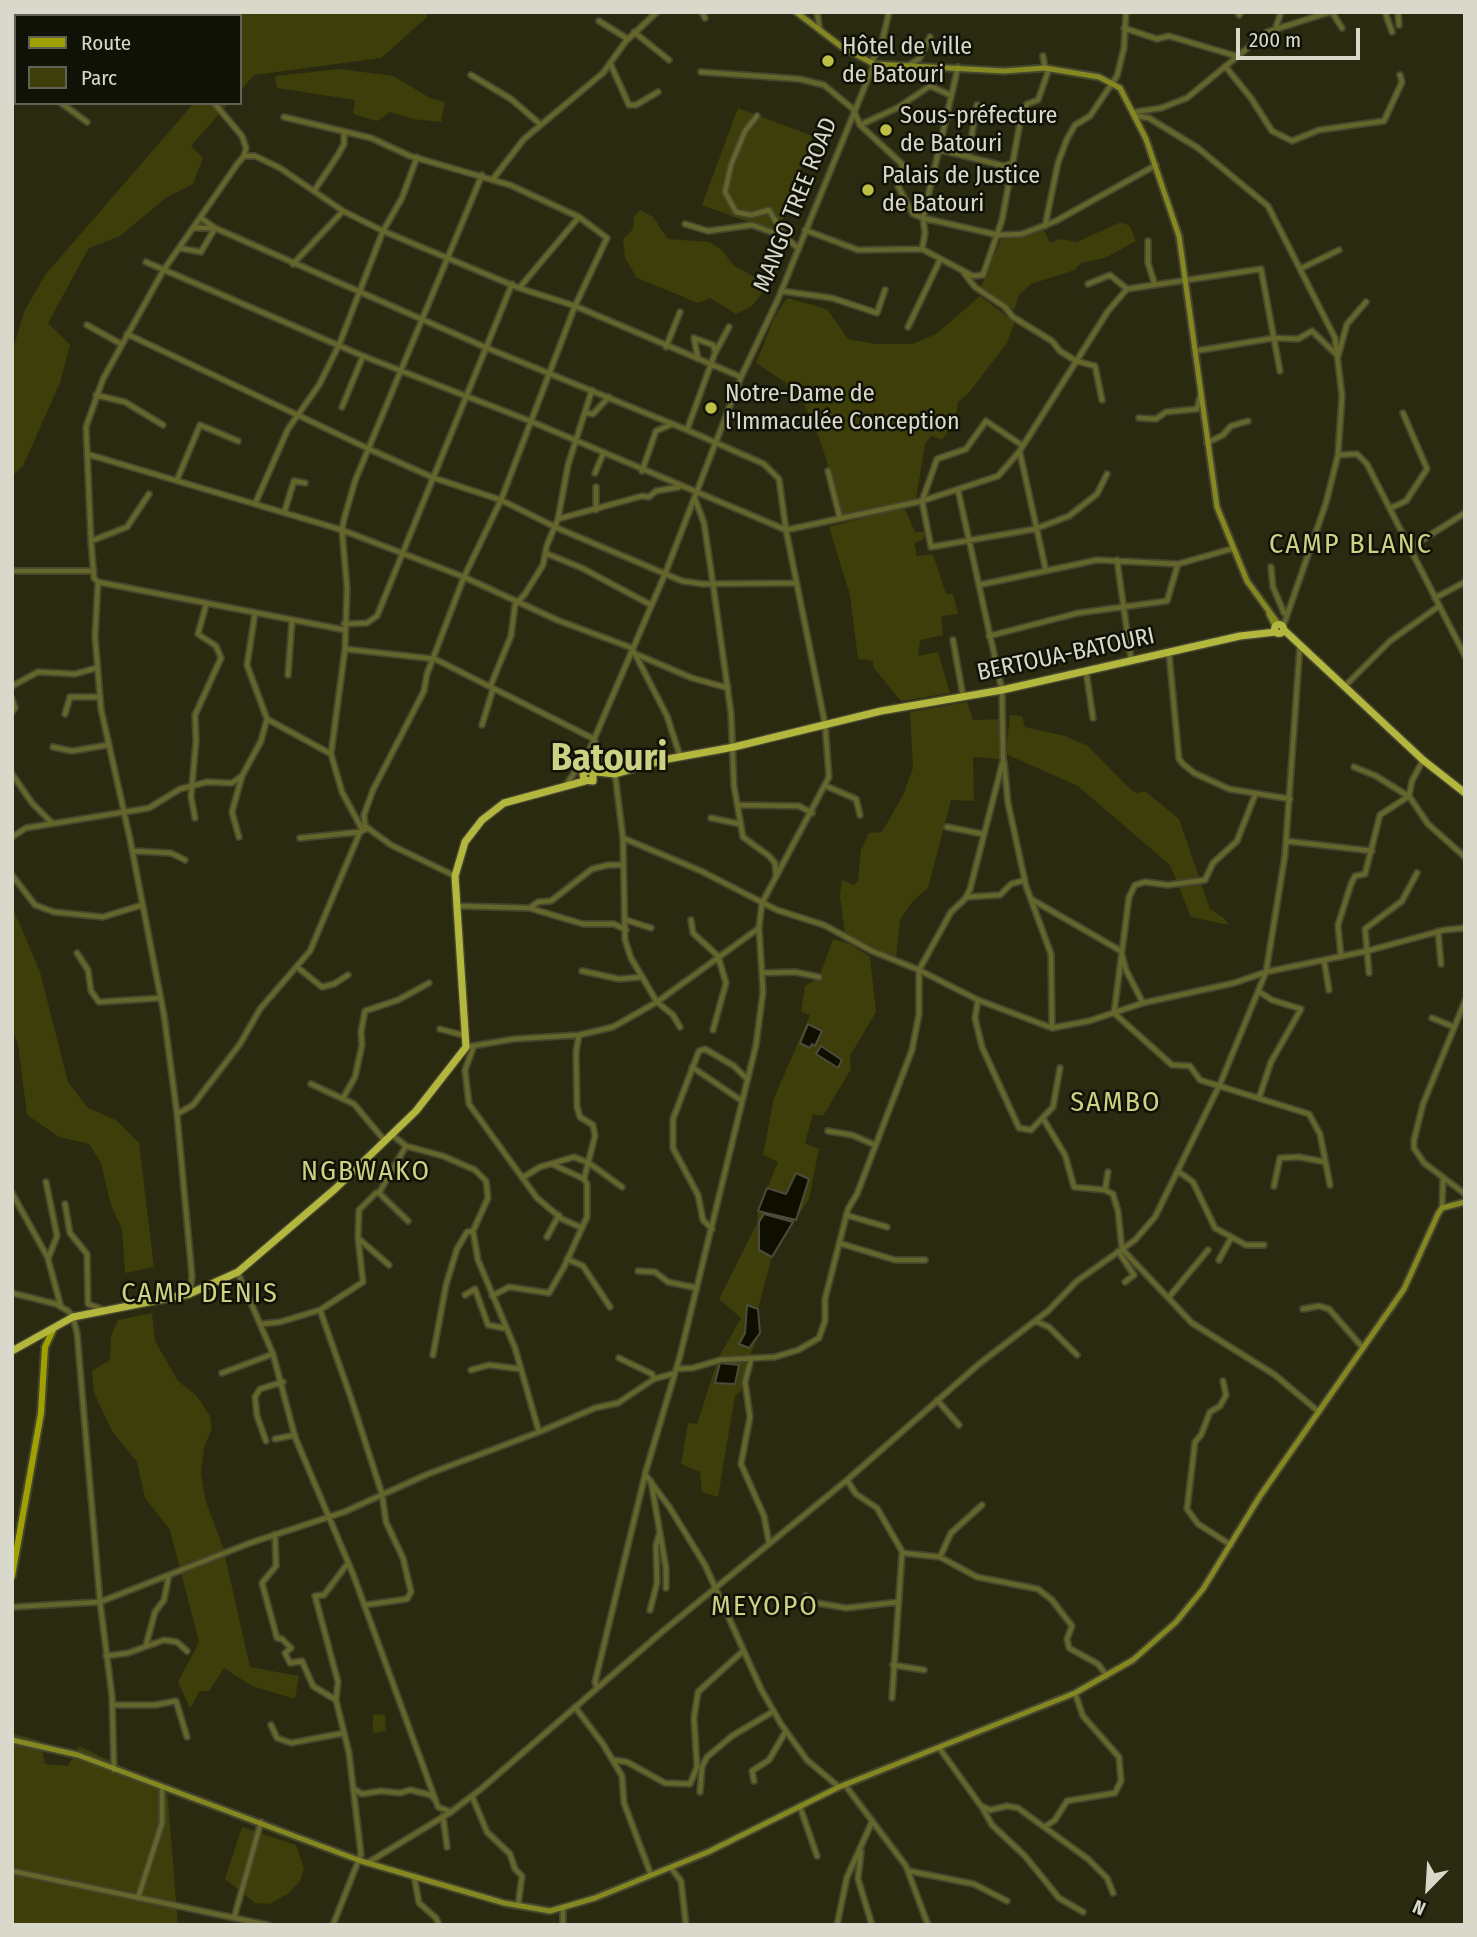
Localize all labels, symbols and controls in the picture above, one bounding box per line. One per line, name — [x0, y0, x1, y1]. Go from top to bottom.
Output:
legend — [14, 14, 242, 105]
scale bar — [1239, 14, 1363, 58]
text: 200 m — [1249, 27, 1301, 53]
text: Route — [81, 30, 131, 56]
place label: Hôtel de ville de Batouri — [842, 33, 972, 89]
marker: Hôtel de ville de Batouri — [820, 53, 836, 69]
text: Parc — [81, 65, 117, 91]
place label: Sous-préfecture de Batouri — [900, 102, 1057, 158]
street label: MANGO TREE ROAD — [748, 114, 844, 296]
marker: Sous-préfecture de Batouri — [878, 122, 894, 138]
place label: Palais de Justice de Batouri — [882, 162, 1040, 218]
marker: Palais de Justice de Batouri — [860, 182, 876, 198]
place label: Notre-Dame de l'Immaculée Conception — [725, 380, 960, 436]
marker: Notre-Dame de l'Immaculée Conception — [703, 400, 719, 416]
district label: CAMP BLANC — [1270, 528, 1432, 562]
street label: BERTOUA-BATOURI — [975, 622, 1157, 688]
district label: Batouri — [551, 736, 667, 782]
district label: SAMBO — [1071, 1086, 1161, 1120]
district label: NGBWAKO — [302, 1155, 430, 1189]
district label: CAMP DENIS — [122, 1277, 278, 1311]
district label: MEYOPO — [712, 1590, 818, 1624]
north arrow — [1393, 1853, 1463, 1923]
text: N — [1409, 1895, 1429, 1920]

